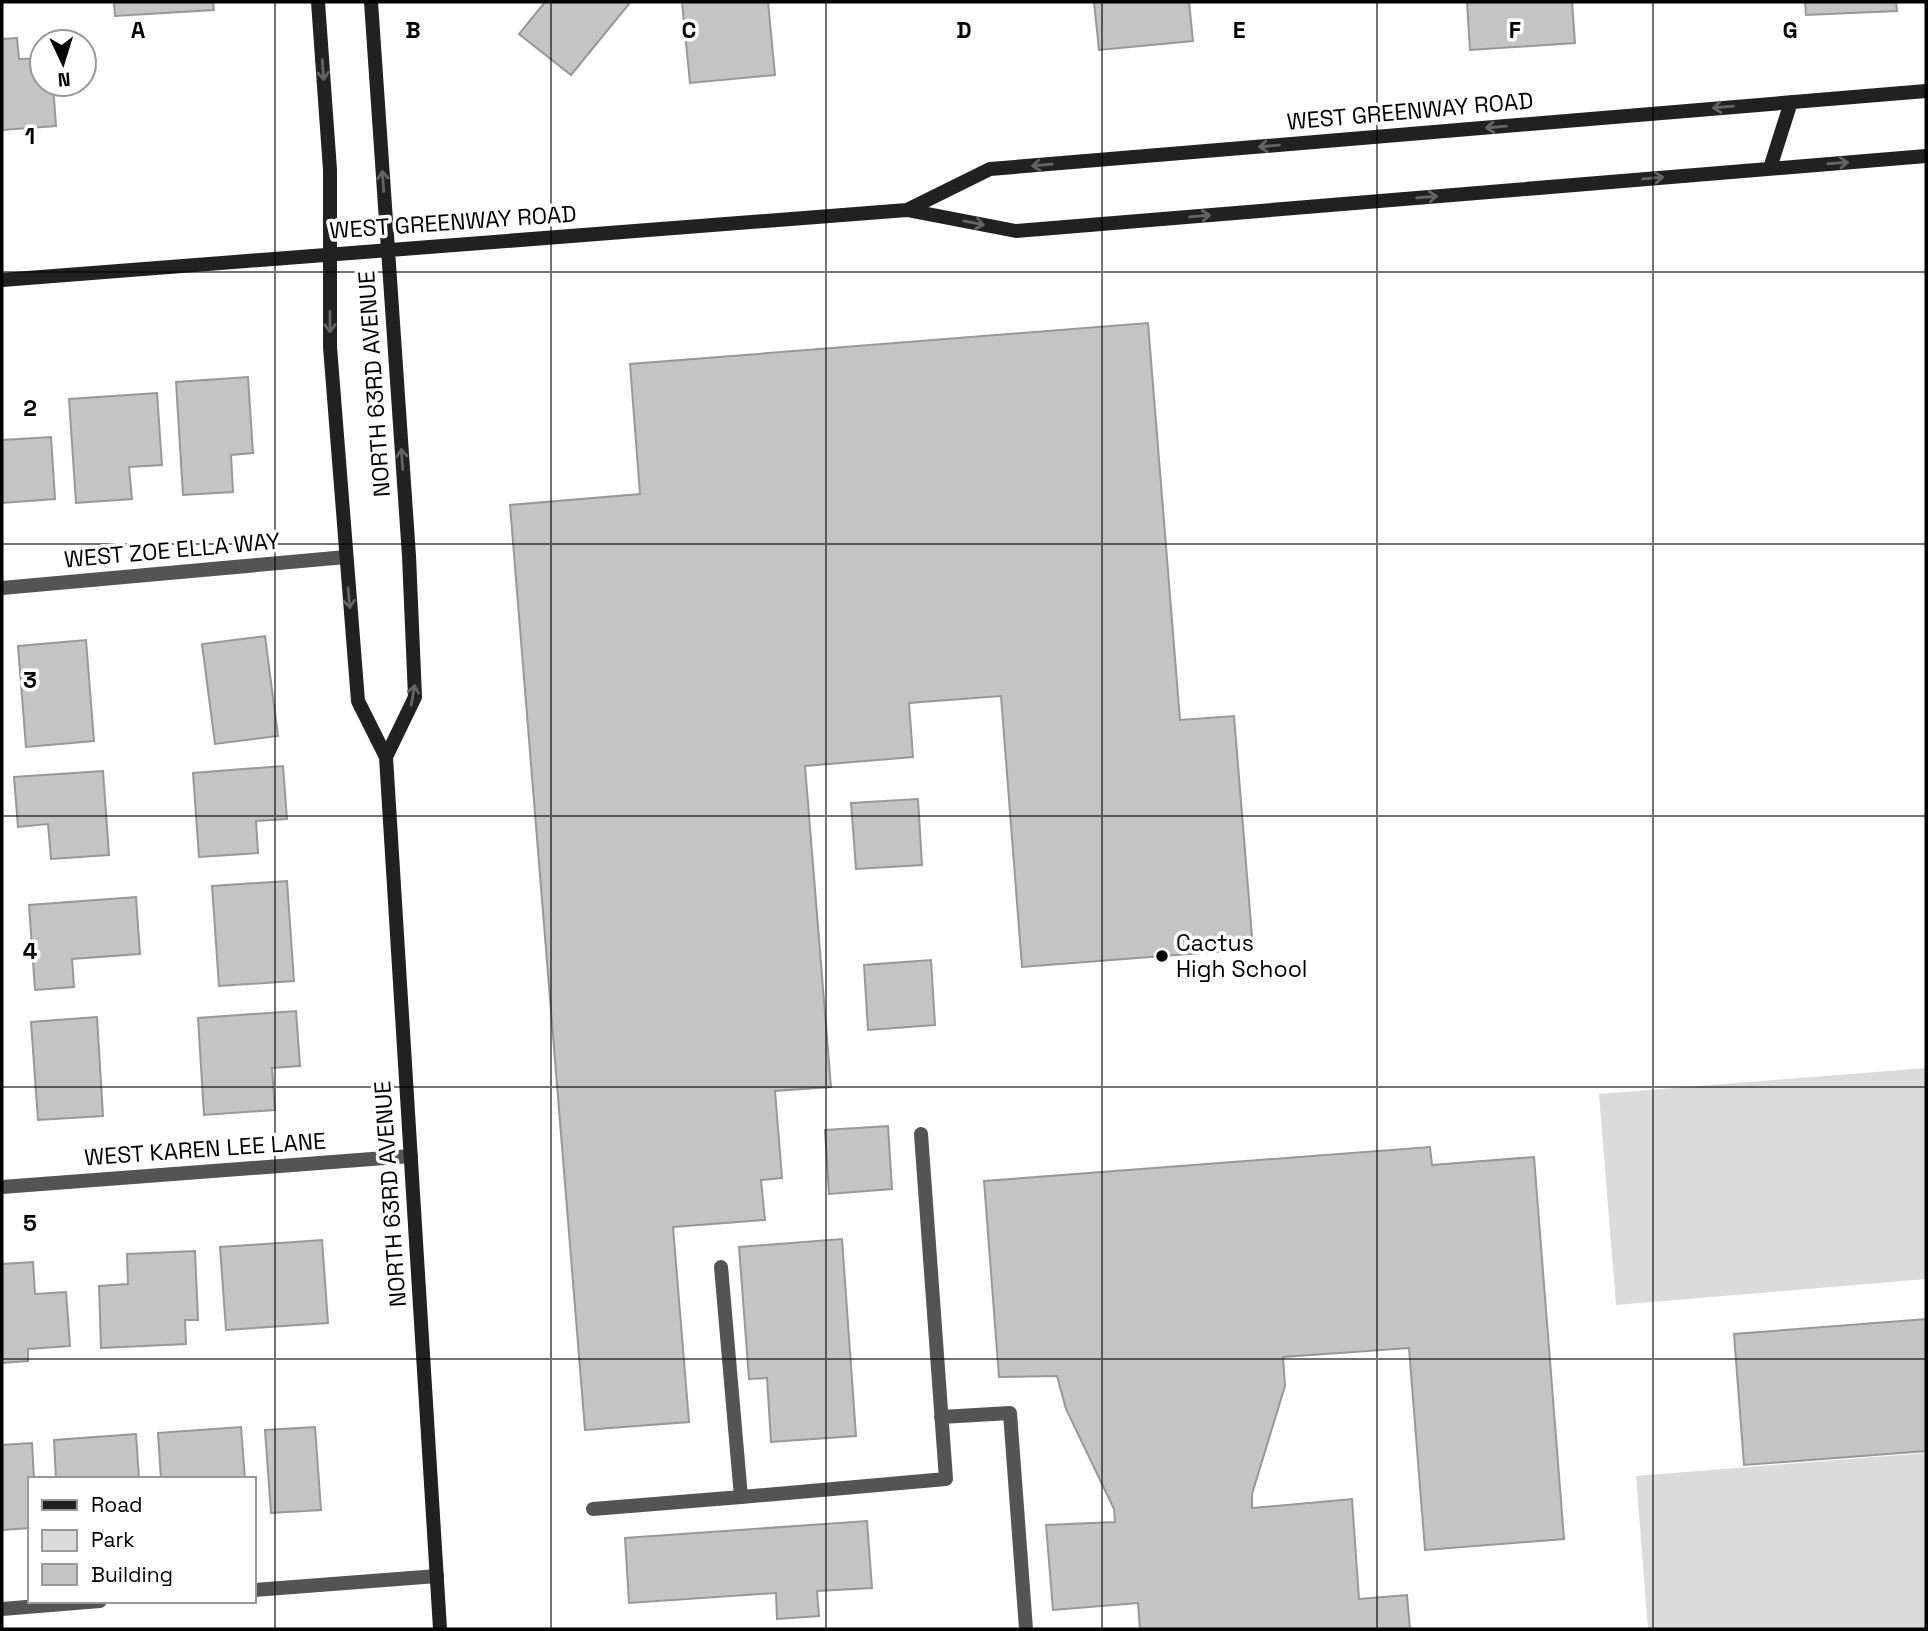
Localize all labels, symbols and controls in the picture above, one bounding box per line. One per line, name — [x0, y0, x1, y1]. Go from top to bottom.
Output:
text: A — [131, 15, 146, 45]
text: B — [405, 15, 421, 45]
text: C — [682, 15, 696, 45]
text: D — [956, 15, 972, 45]
text: E — [1233, 15, 1245, 45]
text: F — [1509, 15, 1521, 45]
text: G — [1782, 15, 1798, 45]
north arrow — [28, 28, 98, 98]
one-way arrow — [316, 58, 329, 81]
text: N — [57, 67, 71, 92]
street label: WEST GREENWAY ROAD — [1285, 85, 1535, 137]
one-way arrow — [1712, 101, 1734, 114]
text: 1 — [25, 121, 35, 151]
one-way arrow — [1485, 121, 1508, 134]
one-way arrow — [1258, 140, 1281, 153]
one-way arrow — [1826, 156, 1849, 169]
one-way arrow — [1032, 159, 1054, 172]
one-way arrow — [376, 171, 389, 193]
one-way arrow — [1642, 171, 1664, 184]
one-way arrow — [1415, 190, 1438, 203]
street label: WEST GREENWAY ROAD — [328, 198, 578, 246]
one-way arrow — [1188, 209, 1211, 222]
one-way arrow — [962, 217, 985, 230]
street label: NORTH 63RD AVENUE — [351, 270, 397, 498]
one-way arrow — [323, 311, 337, 334]
text: 2 — [23, 393, 37, 423]
one-way arrow — [395, 448, 408, 471]
street label: WEST ZOE ELLA WAY — [63, 526, 281, 574]
one-way arrow — [343, 586, 356, 609]
text: 3 — [23, 665, 37, 695]
one-way arrow — [407, 684, 420, 706]
place label: Cactus High School — [1176, 928, 1308, 984]
text: 4 — [23, 936, 38, 966]
marker: Cactus High School — [1154, 948, 1170, 964]
street label: NORTH 63RD AVENUE — [367, 1080, 413, 1308]
street label: WEST KAREN LEE LANE — [83, 1126, 327, 1172]
text: 5 — [23, 1208, 37, 1238]
legend — [28, 1477, 256, 1603]
text: Road — [91, 1491, 143, 1518]
text: Park — [91, 1526, 135, 1553]
text: Building — [91, 1561, 173, 1588]

